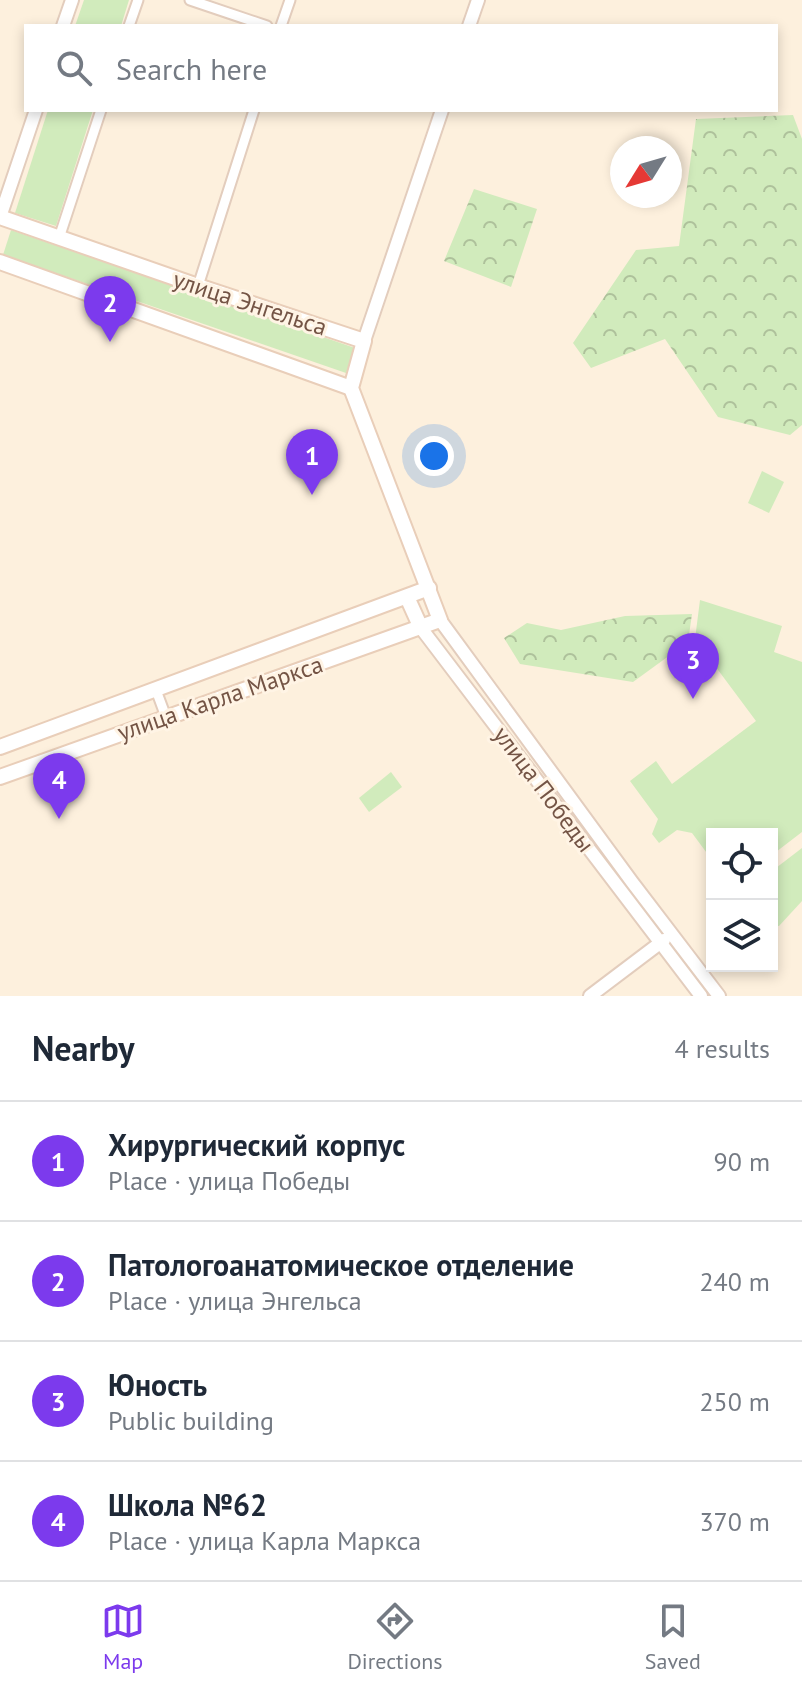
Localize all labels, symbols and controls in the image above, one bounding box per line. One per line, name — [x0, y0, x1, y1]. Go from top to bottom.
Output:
search box — [24, 24, 778, 112]
icon: search — [52, 46, 96, 90]
text: Search here — [116, 49, 267, 88]
north arrow — [610, 136, 682, 208]
street label: улица Энгельса — [169, 264, 331, 342]
pin: 2 — [84, 276, 136, 342]
pin: 1 — [286, 429, 338, 495]
your location — [414, 436, 454, 476]
pin: 3 — [667, 633, 719, 699]
street label: улица Карла Маркса — [113, 648, 327, 748]
street label: улица Победы — [487, 720, 601, 858]
pin: 4 — [33, 753, 85, 819]
map controls — [706, 828, 778, 972]
button: locate — [706, 828, 778, 900]
button: layers — [706, 900, 778, 972]
text: Nearby — [32, 1026, 134, 1070]
text: 4 results — [675, 1032, 770, 1065]
text: Хирургический корпус — [108, 1125, 405, 1164]
text: 1 — [51, 1145, 65, 1178]
text: 90 m — [714, 1145, 770, 1178]
text: Place · улица Победы — [108, 1164, 350, 1197]
text: Патологоанатомическое отделение — [108, 1245, 574, 1284]
text: 2 — [51, 1265, 65, 1298]
text: 240 m — [699, 1265, 770, 1298]
text: Place · улица Энгельса — [108, 1284, 362, 1317]
text: Юность — [108, 1365, 207, 1404]
text: 3 — [51, 1385, 65, 1418]
text: 250 m — [699, 1385, 770, 1418]
text: Public building — [108, 1404, 274, 1437]
text: Школа №62 — [108, 1485, 267, 1524]
text: 4 — [51, 1505, 65, 1538]
text: 370 m — [699, 1505, 770, 1538]
text: Place · улица Карла Маркса — [108, 1524, 421, 1557]
tab: Map — [101, 1599, 145, 1675]
tab: Directions — [347, 1599, 443, 1675]
tab: Saved — [645, 1599, 701, 1675]

